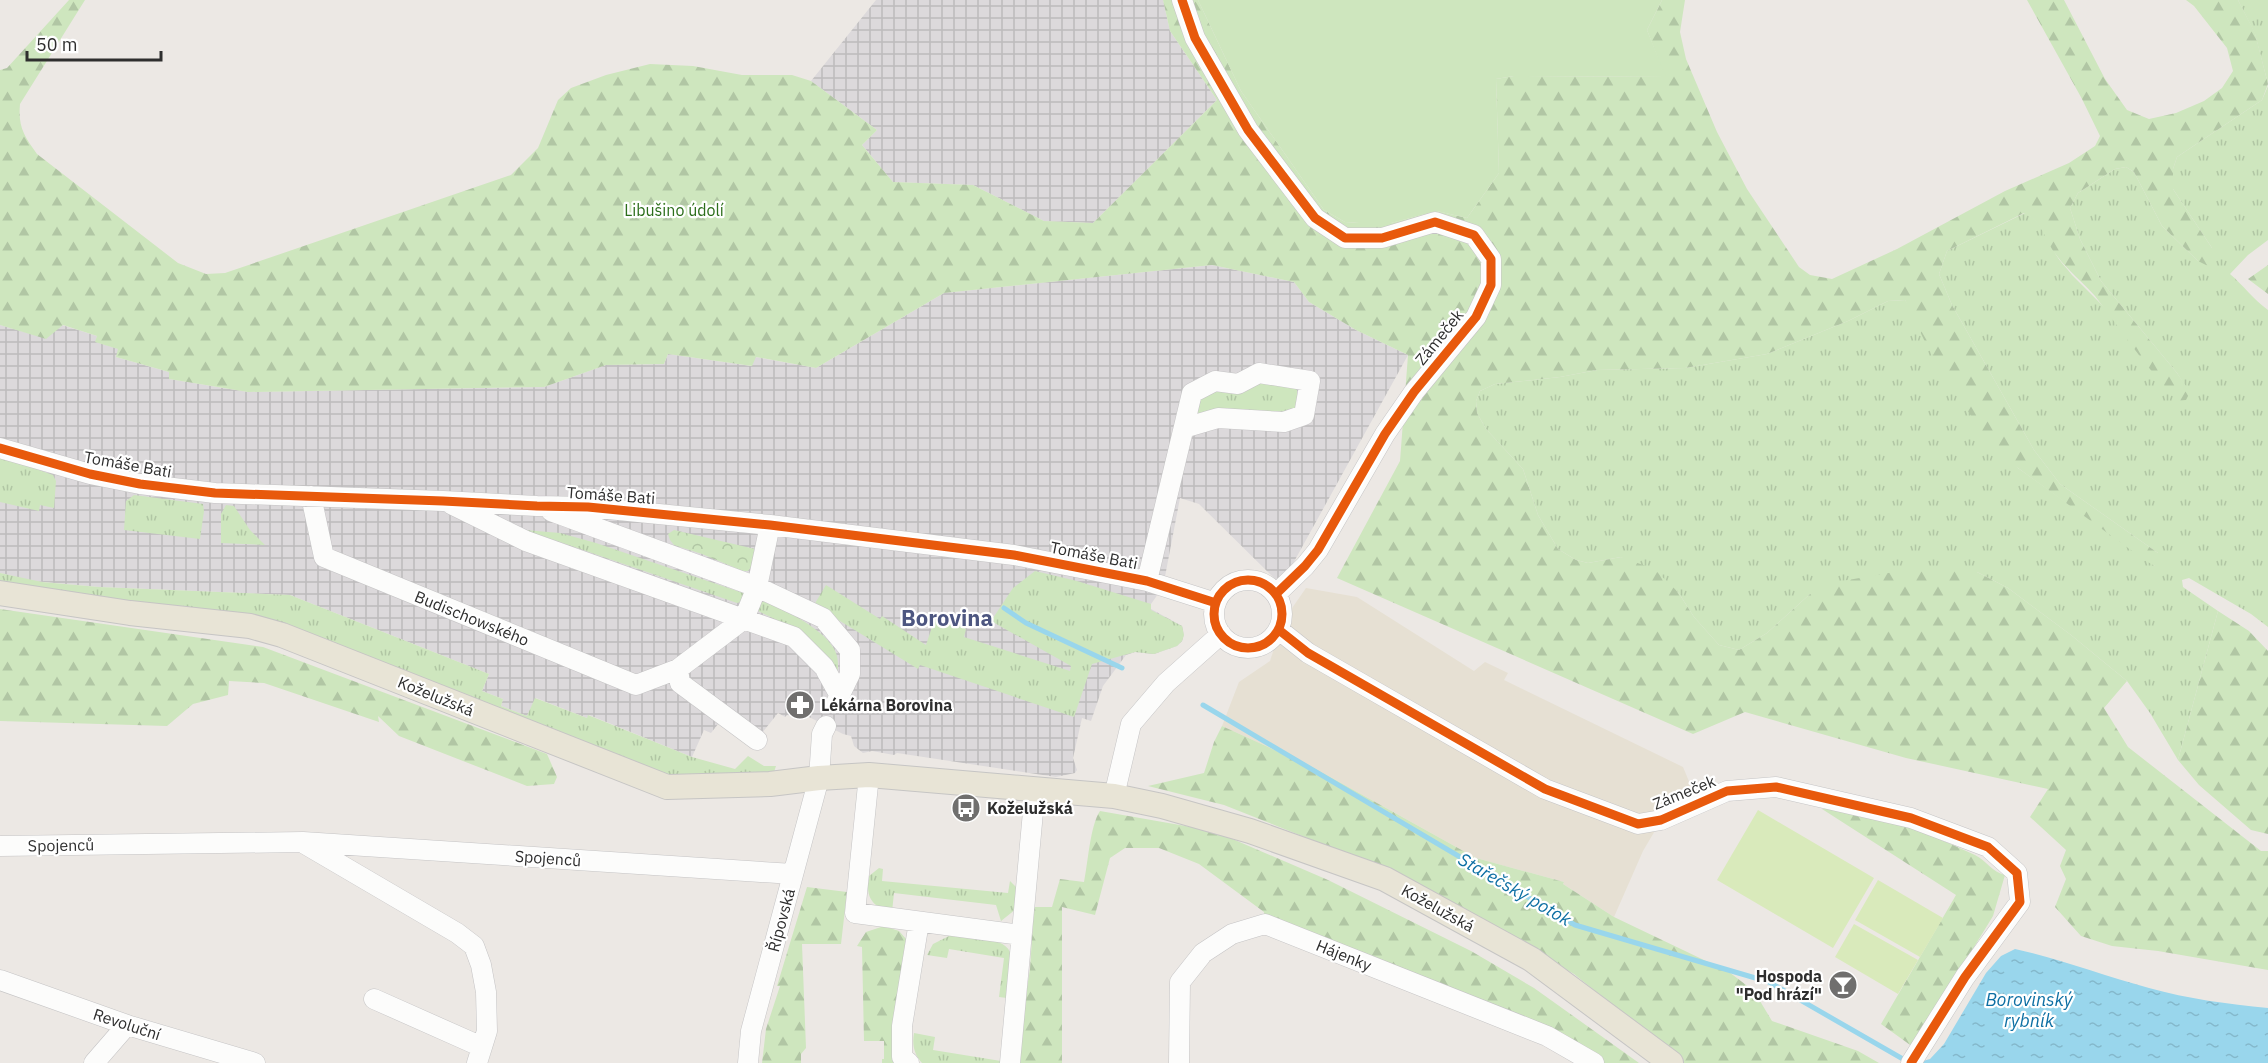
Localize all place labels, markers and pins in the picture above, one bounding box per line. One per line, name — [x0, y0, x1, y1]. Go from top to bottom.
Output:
pharmacy icon: Lékárna Borovina — [784, 689, 816, 721]
place label: Lékárna Borovina — [821, 695, 952, 715]
bus stop icon: Koželužská — [950, 792, 982, 824]
place label: Koželužská — [987, 798, 1073, 818]
place label: Hospoda "Pod hrází" — [1736, 966, 1822, 1004]
bar icon: Hospoda "Pod hrází" — [1827, 969, 1859, 1001]

